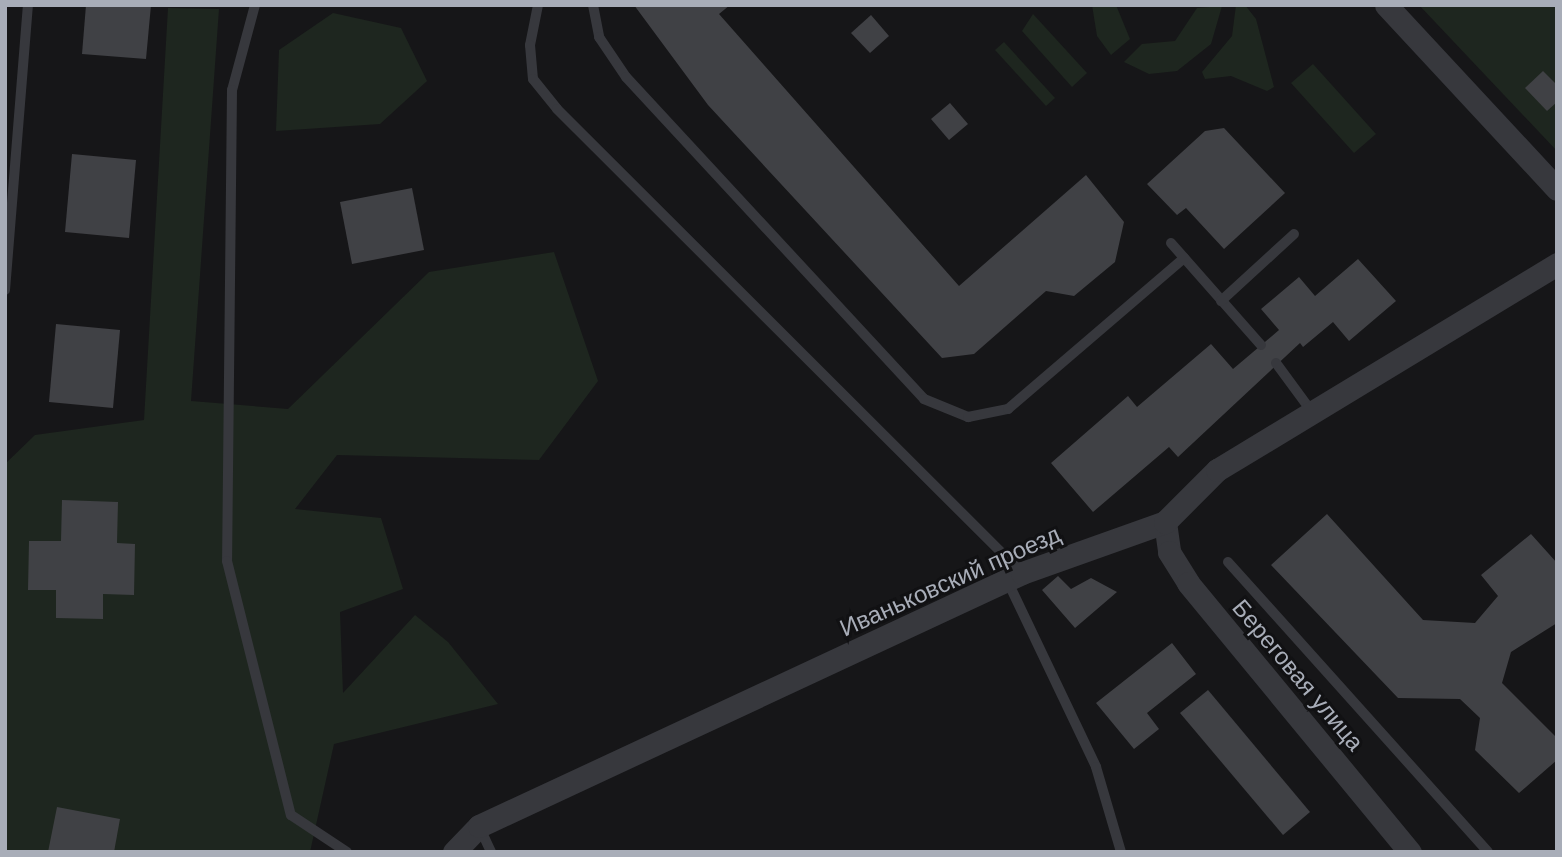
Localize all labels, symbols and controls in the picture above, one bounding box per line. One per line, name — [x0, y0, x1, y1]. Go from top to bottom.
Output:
street label: Иваньковский проезд — [835, 519, 1065, 643]
street label: Береговая улица — [1226, 593, 1370, 757]

